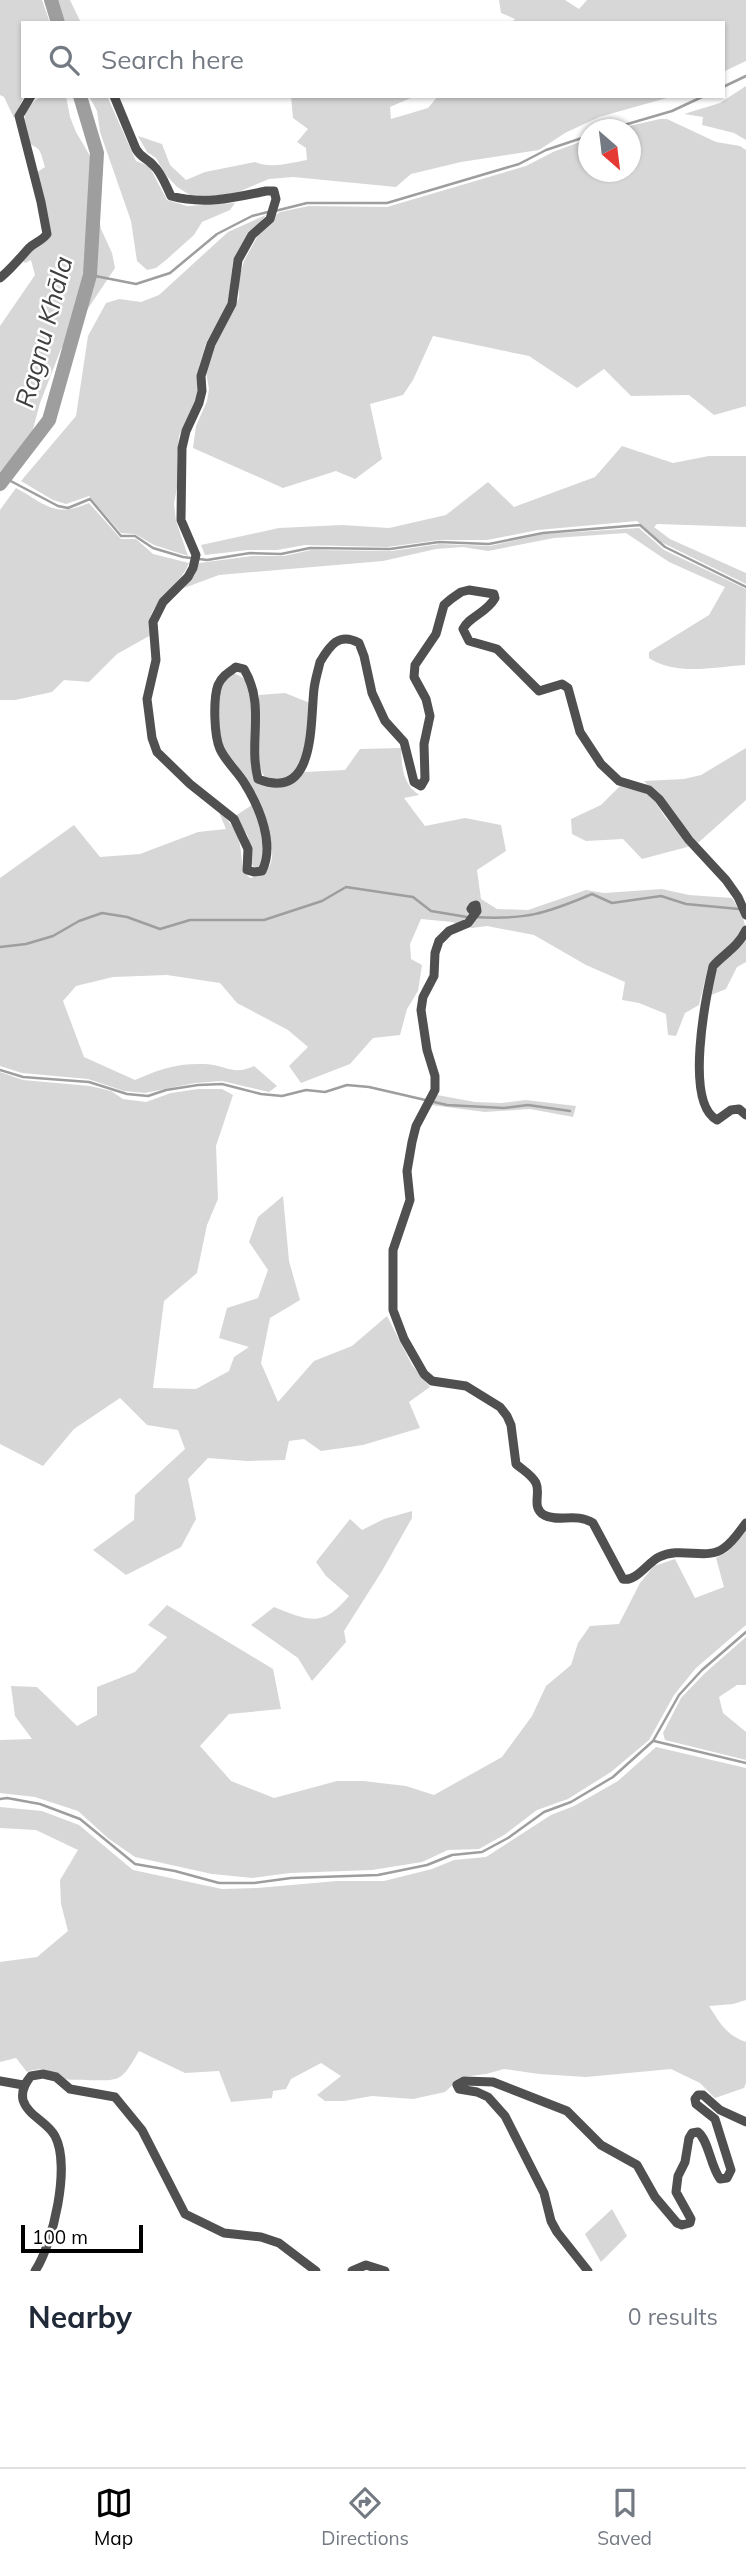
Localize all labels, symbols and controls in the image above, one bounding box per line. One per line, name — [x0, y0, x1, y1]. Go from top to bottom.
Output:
search box — [21, 21, 725, 98]
icon: search — [45, 41, 83, 79]
text: Search here — [101, 43, 244, 76]
north arrow — [578, 119, 641, 182]
water label: Ragnu Khāla — [7, 253, 80, 411]
scale bar — [21, 2222, 144, 2254]
text: 100 m — [32, 2225, 88, 2249]
text: Nearby — [28, 2298, 132, 2336]
text: 0 results — [628, 2302, 718, 2331]
tab: Map — [94, 2484, 133, 2550]
tab: Directions — [321, 2484, 409, 2550]
tab: Saved — [597, 2484, 652, 2550]

